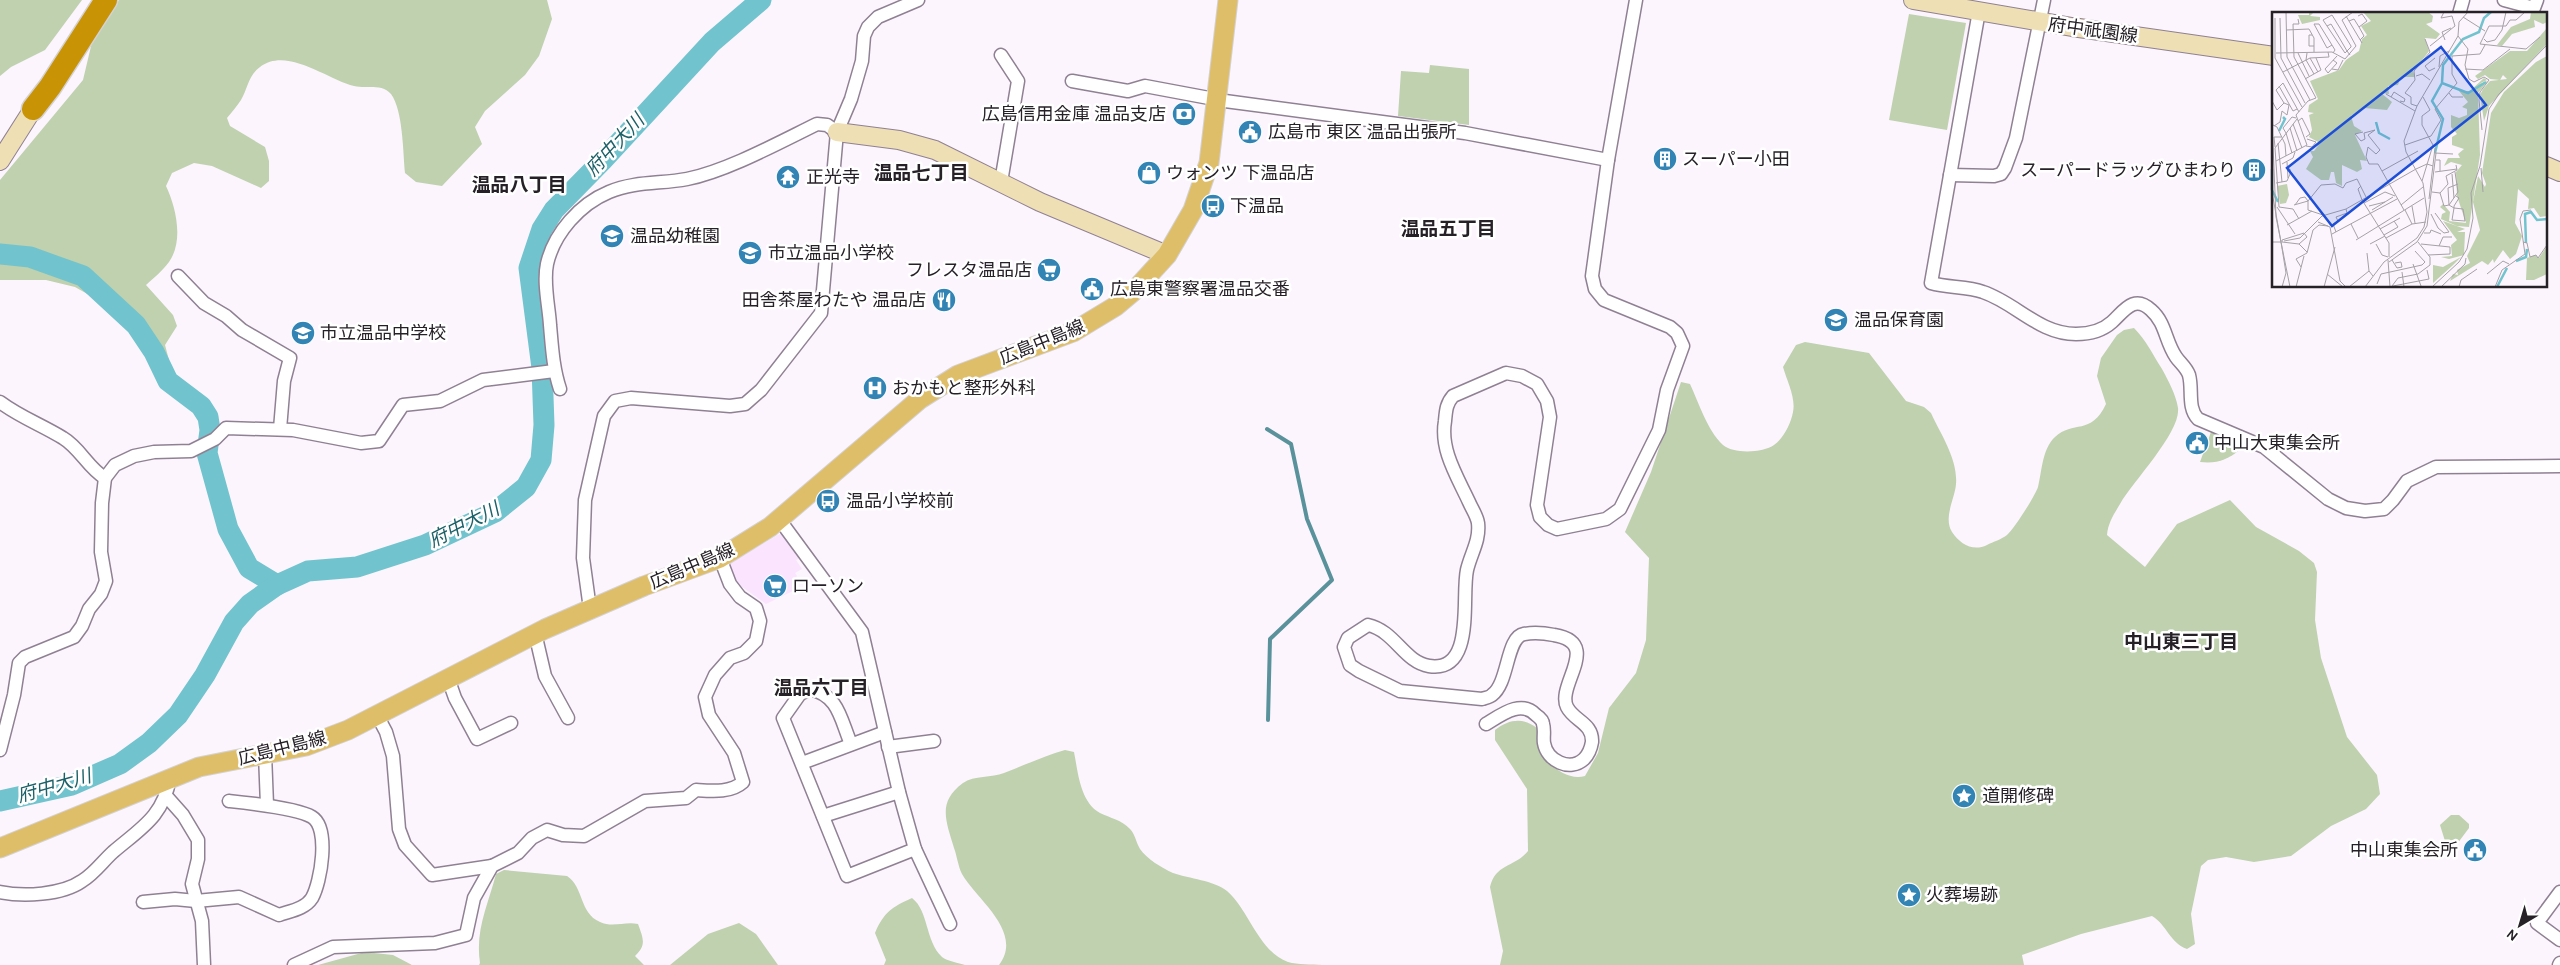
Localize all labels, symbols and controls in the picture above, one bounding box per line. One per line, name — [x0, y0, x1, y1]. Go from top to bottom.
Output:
inset map — [2272, 12, 2548, 288]
street label: 府中祇園線 — [2047, 13, 2139, 47]
bank icon: 広島信用金庫 温品支店 — [1171, 101, 1197, 127]
place label: 広島信用金庫 温品支店 — [982, 103, 1166, 125]
water label: 府中大川 — [581, 108, 650, 180]
public building icon: 広島市 東区 温品出張所 — [1237, 119, 1263, 145]
place label: 広島市 東区 温品出張所 — [1268, 121, 1457, 143]
building icon: スーパー小田 — [1652, 146, 1678, 172]
place label: スーパー小田 — [1682, 148, 1790, 170]
building icon: スーパードラッグひまわり — [2241, 157, 2267, 183]
place label: スーパードラッグひまわり — [2020, 159, 2236, 181]
shop icon: ウォンツ 下温品店 — [1136, 160, 1162, 186]
district label: 温品七丁目 — [873, 162, 969, 184]
place label: ウォンツ 下温品店 — [1166, 162, 1314, 184]
temple icon: 正光寺 — [775, 164, 801, 190]
place label: 正光寺 — [806, 166, 860, 188]
district label: 温品八丁目 — [471, 174, 567, 196]
bus stop icon: 下温品 — [1200, 193, 1226, 219]
place label: 下温品 — [1230, 195, 1284, 217]
district label: 温品五丁目 — [1400, 218, 1496, 240]
school or university icon: 温品幼稚園 — [599, 223, 625, 249]
place label: 温品幼稚園 — [630, 225, 720, 247]
school or university icon: 市立温品小学校 — [737, 240, 763, 266]
place label: 市立温品小学校 — [768, 242, 894, 264]
supermarket icon: フレスタ温品店 — [1036, 257, 1062, 283]
place label: フレスタ温品店 — [906, 259, 1032, 281]
public building icon: 広島東警察署温品交番 — [1079, 276, 1105, 302]
place label: 広島東警察署温品交番 — [1110, 278, 1290, 300]
restaurant icon: 田舎茶屋わたや 温品店 — [931, 287, 957, 313]
place label: 田舎茶屋わたや 温品店 — [742, 289, 926, 311]
school or university icon: 温品保育園 — [1823, 307, 1849, 333]
place label: 温品保育園 — [1854, 309, 1944, 331]
street label: 広島中島線 — [996, 315, 1088, 369]
school or university icon: 市立温品中学校 — [290, 320, 316, 346]
place label: 市立温品中学校 — [320, 322, 446, 344]
hospital icon: おかもと整形外科 — [862, 375, 888, 401]
place label: おかもと整形外科 — [892, 377, 1036, 399]
public building icon: 中山大東集会所 — [2184, 430, 2210, 456]
place label: 中山大東集会所 — [2214, 432, 2340, 454]
bus stop icon: 温品小学校前 — [815, 488, 841, 514]
place label: 温品小学校前 — [846, 490, 954, 512]
water label: 府中大川 — [425, 497, 505, 552]
street label: 広島中島線 — [646, 538, 738, 594]
supermarket icon: ローソン — [762, 573, 788, 599]
place label: ローソン — [792, 575, 864, 597]
district label: 中山東三丁目 — [2124, 631, 2238, 653]
district label: 温品六丁目 — [773, 677, 869, 699]
street label: 広島中島線 — [236, 726, 328, 770]
water label: 府中大川 — [14, 764, 95, 807]
place icon: 道開修碑 — [1951, 783, 1977, 809]
place label: 道開修碑 — [1982, 785, 2054, 807]
public building icon: 中山東集会所 — [2462, 837, 2488, 863]
place label: 中山東集会所 — [2350, 839, 2458, 861]
place icon: 火葬場跡 — [1896, 882, 1922, 908]
place label: 火葬場跡 — [1926, 884, 1998, 906]
north arrow — [2495, 900, 2545, 950]
text: N — [2503, 925, 2521, 945]

